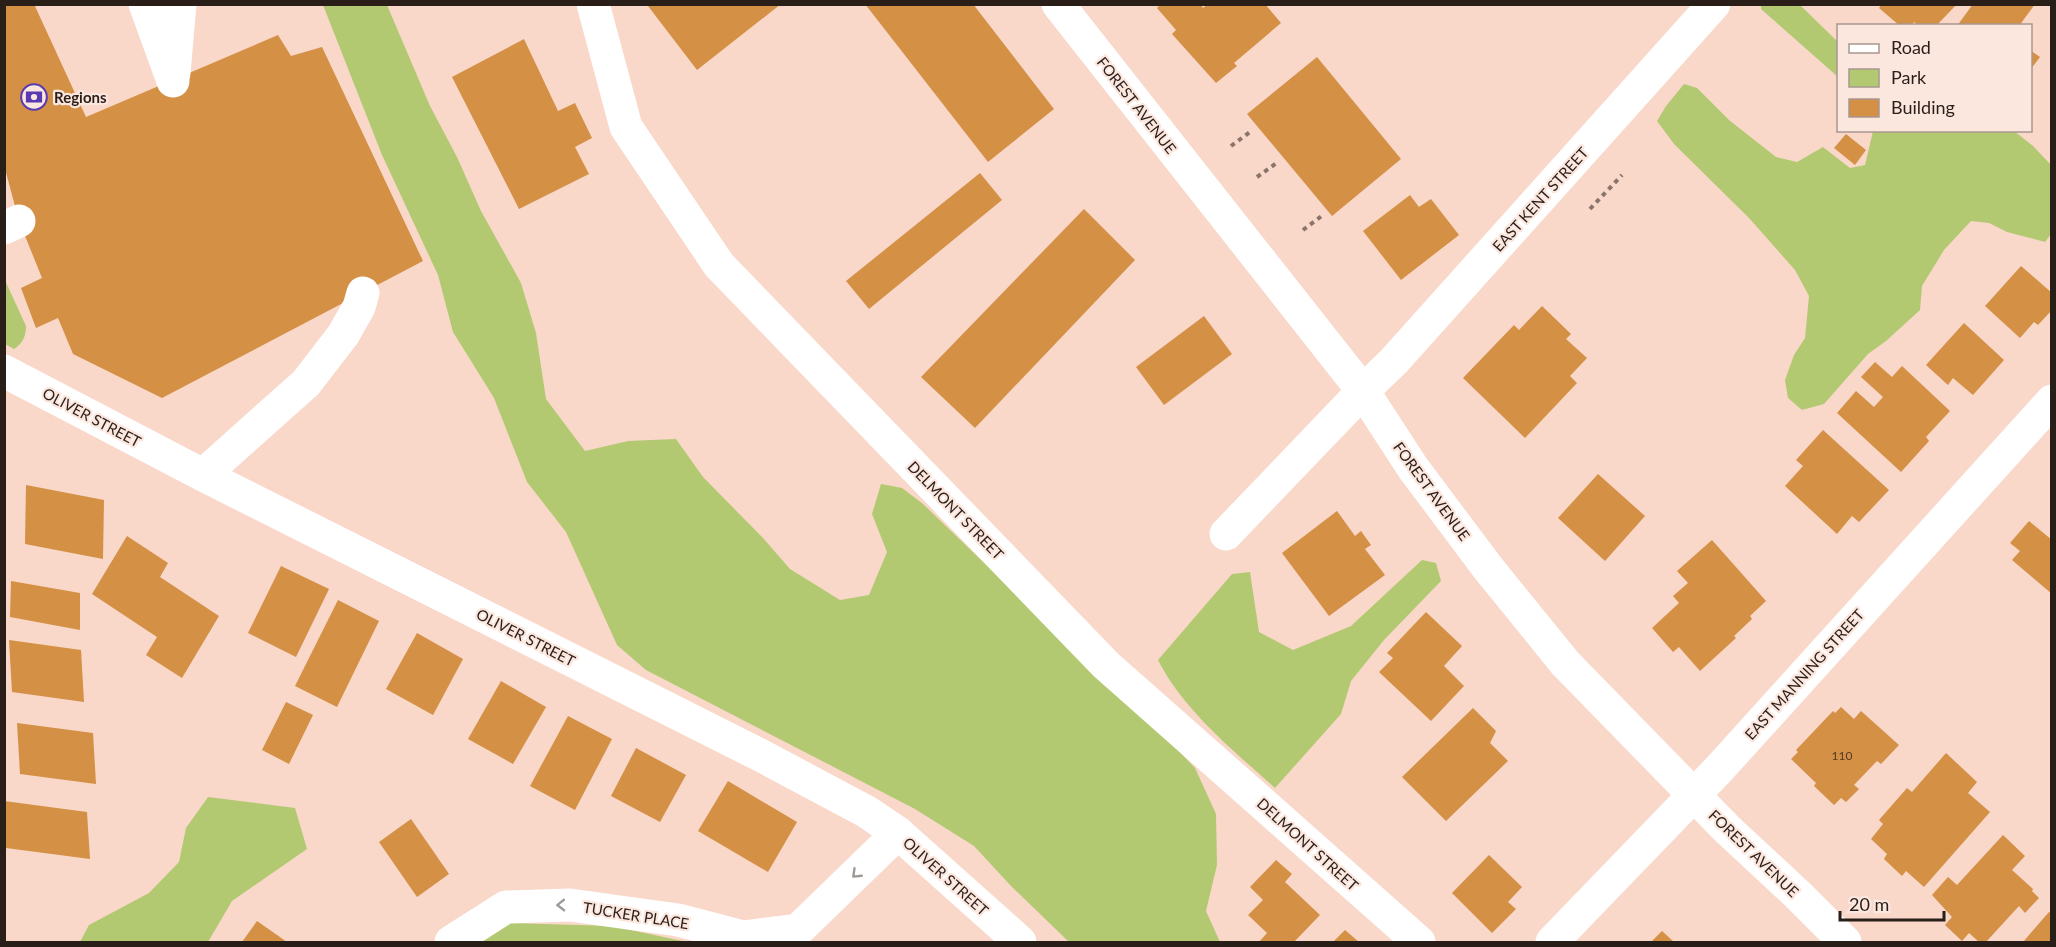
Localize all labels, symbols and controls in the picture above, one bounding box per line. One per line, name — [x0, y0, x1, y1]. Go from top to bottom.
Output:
legend — [1837, 24, 2032, 132]
text: Road — [1891, 36, 1931, 58]
street label: FOREST AVENUE — [1094, 53, 1180, 157]
text: Park — [1891, 66, 1927, 88]
bank icon: Regions — [19, 82, 49, 112]
place label: Regions — [54, 88, 107, 106]
text: Building — [1891, 96, 1955, 118]
street label: EAST KENT STREET — [1488, 143, 1592, 255]
street label: OLIVER STREET — [40, 384, 144, 450]
street label: FOREST AVENUE — [1390, 438, 1474, 544]
street label: DELMONT STREET — [904, 457, 1008, 563]
street label: OLIVER STREET — [474, 604, 579, 670]
street label: EAST MANNING STREET — [1741, 605, 1867, 743]
house number: 110 — [1832, 748, 1852, 763]
street label: DELMONT STREET — [1254, 794, 1362, 894]
street label: FOREST AVENUE — [1705, 806, 1803, 900]
street label: OLIVER STREET — [900, 833, 992, 919]
one-way arrow — [852, 867, 863, 878]
scale bar — [1840, 884, 1944, 922]
text: 20 m — [1849, 893, 1889, 915]
street label: TUCKER PLACE — [582, 898, 690, 932]
one-way arrow — [557, 899, 566, 911]

